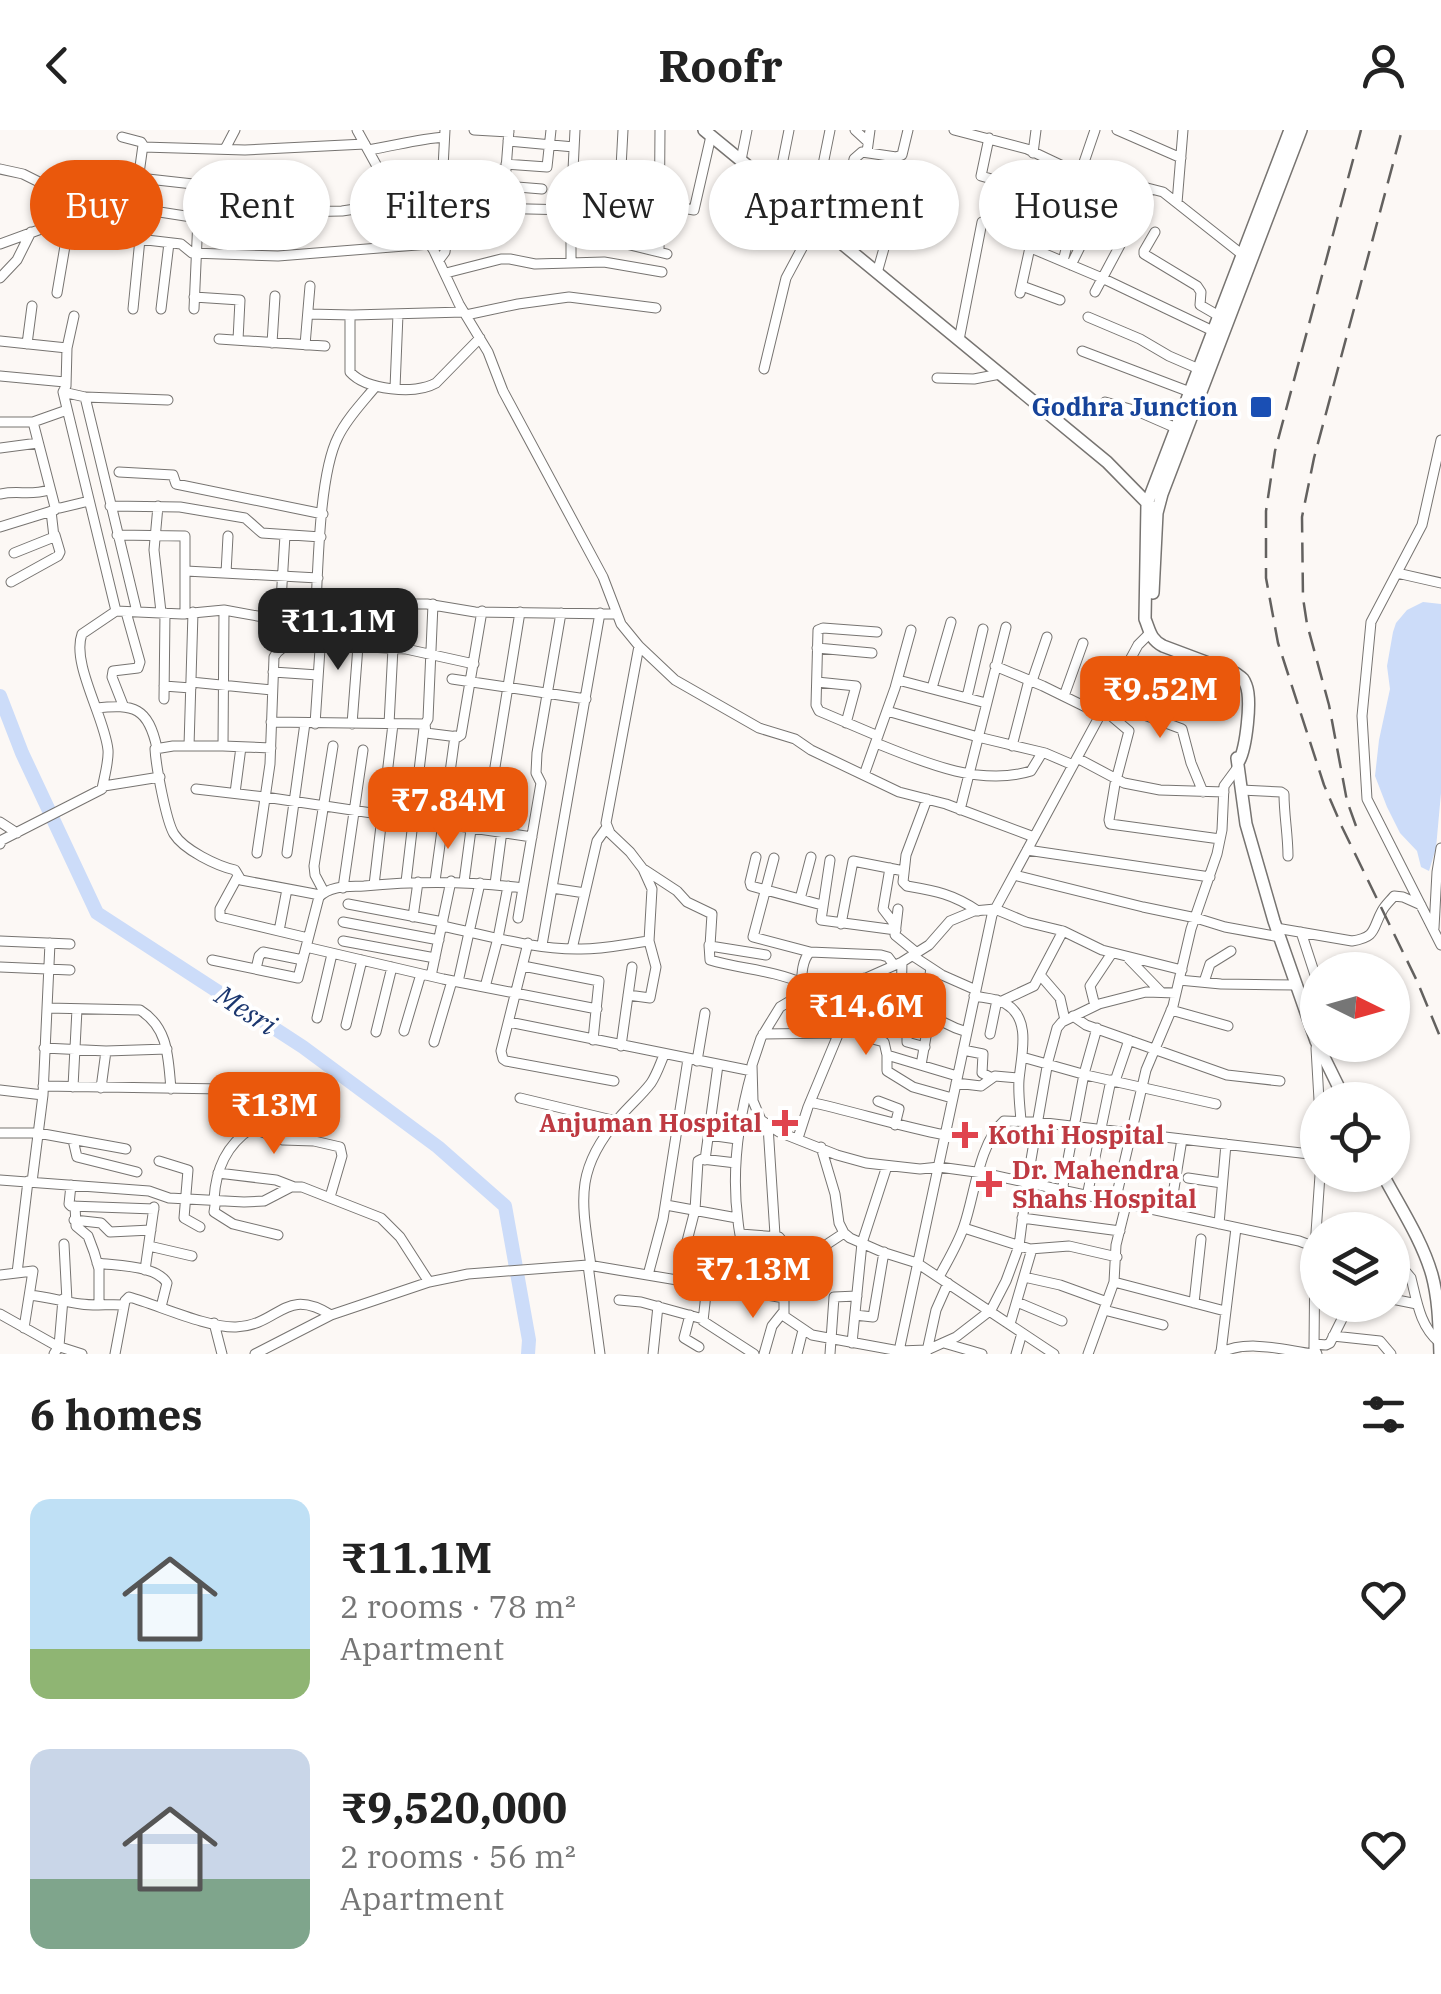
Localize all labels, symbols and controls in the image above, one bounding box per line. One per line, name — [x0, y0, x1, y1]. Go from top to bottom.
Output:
text: Roofr — [658, 36, 783, 94]
icon: back — [30, 38, 85, 93]
icon: person — [1356, 38, 1411, 93]
chip: Buy — [30, 160, 163, 250]
chip: Rent — [183, 160, 330, 250]
chip: Filters — [350, 160, 526, 250]
chip: New — [546, 160, 689, 250]
chip: Apartment — [709, 160, 959, 250]
chip: House — [979, 160, 1154, 250]
place label: Godhra Junction — [1031, 390, 1238, 423]
marker: Godhra Junction — [1248, 394, 1274, 420]
pin: ₹11.1M — [257, 588, 419, 673]
text: ₹11.1M — [280, 599, 396, 641]
pin: ₹9.52M — [1079, 656, 1241, 741]
text: ₹9.52M — [1102, 667, 1218, 709]
pin: ₹7.84M — [367, 767, 529, 852]
text: ₹7.84M — [390, 778, 506, 820]
north arrow — [1300, 952, 1410, 1062]
map controls — [1300, 952, 1410, 1322]
pin: ₹14.6M — [785, 973, 947, 1058]
water label: Mesri — [208, 976, 284, 1043]
text: ₹14.6M — [808, 984, 924, 1026]
pin: ₹13M — [215, 1072, 333, 1157]
button: locate — [1300, 1082, 1410, 1192]
text: ₹13M — [230, 1083, 318, 1125]
place label: Anjuman Hospital — [539, 1106, 762, 1139]
marker: Anjuman Hospital — [772, 1110, 798, 1136]
place label: Kothi Hospital — [988, 1118, 1164, 1151]
marker: Kothi Hospital — [952, 1122, 978, 1148]
place label: Dr. Mahendra Shahs Hospital — [1012, 1153, 1197, 1215]
marker: Dr. Mahendra Shahs Hospital — [976, 1171, 1002, 1197]
button: layers — [1300, 1212, 1410, 1322]
pin: ₹7.13M — [672, 1236, 834, 1321]
text: ₹7.13M — [695, 1247, 811, 1289]
text: 6 homes — [30, 1387, 203, 1442]
icon: filters — [1356, 1387, 1411, 1442]
text: ₹11.1M — [340, 1530, 492, 1585]
icon: home — [110, 1539, 230, 1659]
icon: heart — [1356, 1572, 1411, 1627]
text: 2 rooms · 78 m² — [340, 1585, 576, 1627]
text: Apartment — [340, 1627, 504, 1669]
text: ₹9,520,000 — [340, 1780, 567, 1835]
icon: home — [110, 1789, 230, 1909]
icon: heart — [1356, 1822, 1411, 1877]
text: 2 rooms · 56 m² — [340, 1835, 576, 1877]
text: Apartment — [340, 1877, 504, 1919]

